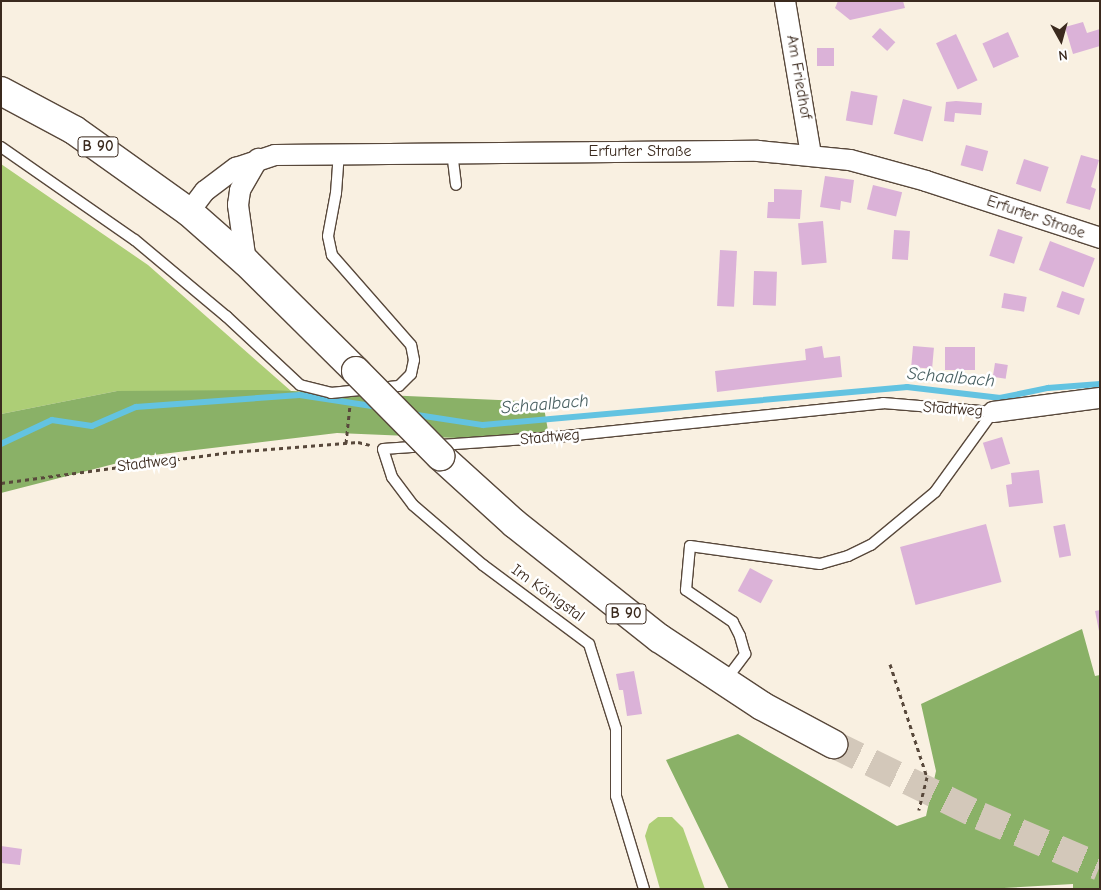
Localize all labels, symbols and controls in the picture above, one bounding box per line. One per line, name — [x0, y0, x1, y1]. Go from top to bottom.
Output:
north arrow — [1036, 15, 1086, 65]
street label: Am Friedhof — [782, 33, 816, 121]
text: N — [1057, 46, 1068, 64]
road number: B 90 — [77, 134, 119, 160]
street label: Erfurter Straße — [589, 141, 691, 161]
street label: Erfurter Straße — [984, 191, 1088, 243]
water label: Schaalbach — [906, 363, 996, 393]
water label: Schaalbach — [500, 390, 590, 420]
street label: Stadtweg — [922, 397, 984, 421]
street label: Stadtweg — [519, 425, 581, 449]
street label: Stadtweg — [116, 450, 178, 476]
street label: Im Königstal — [508, 560, 588, 626]
road number: B 90 — [605, 602, 647, 626]

